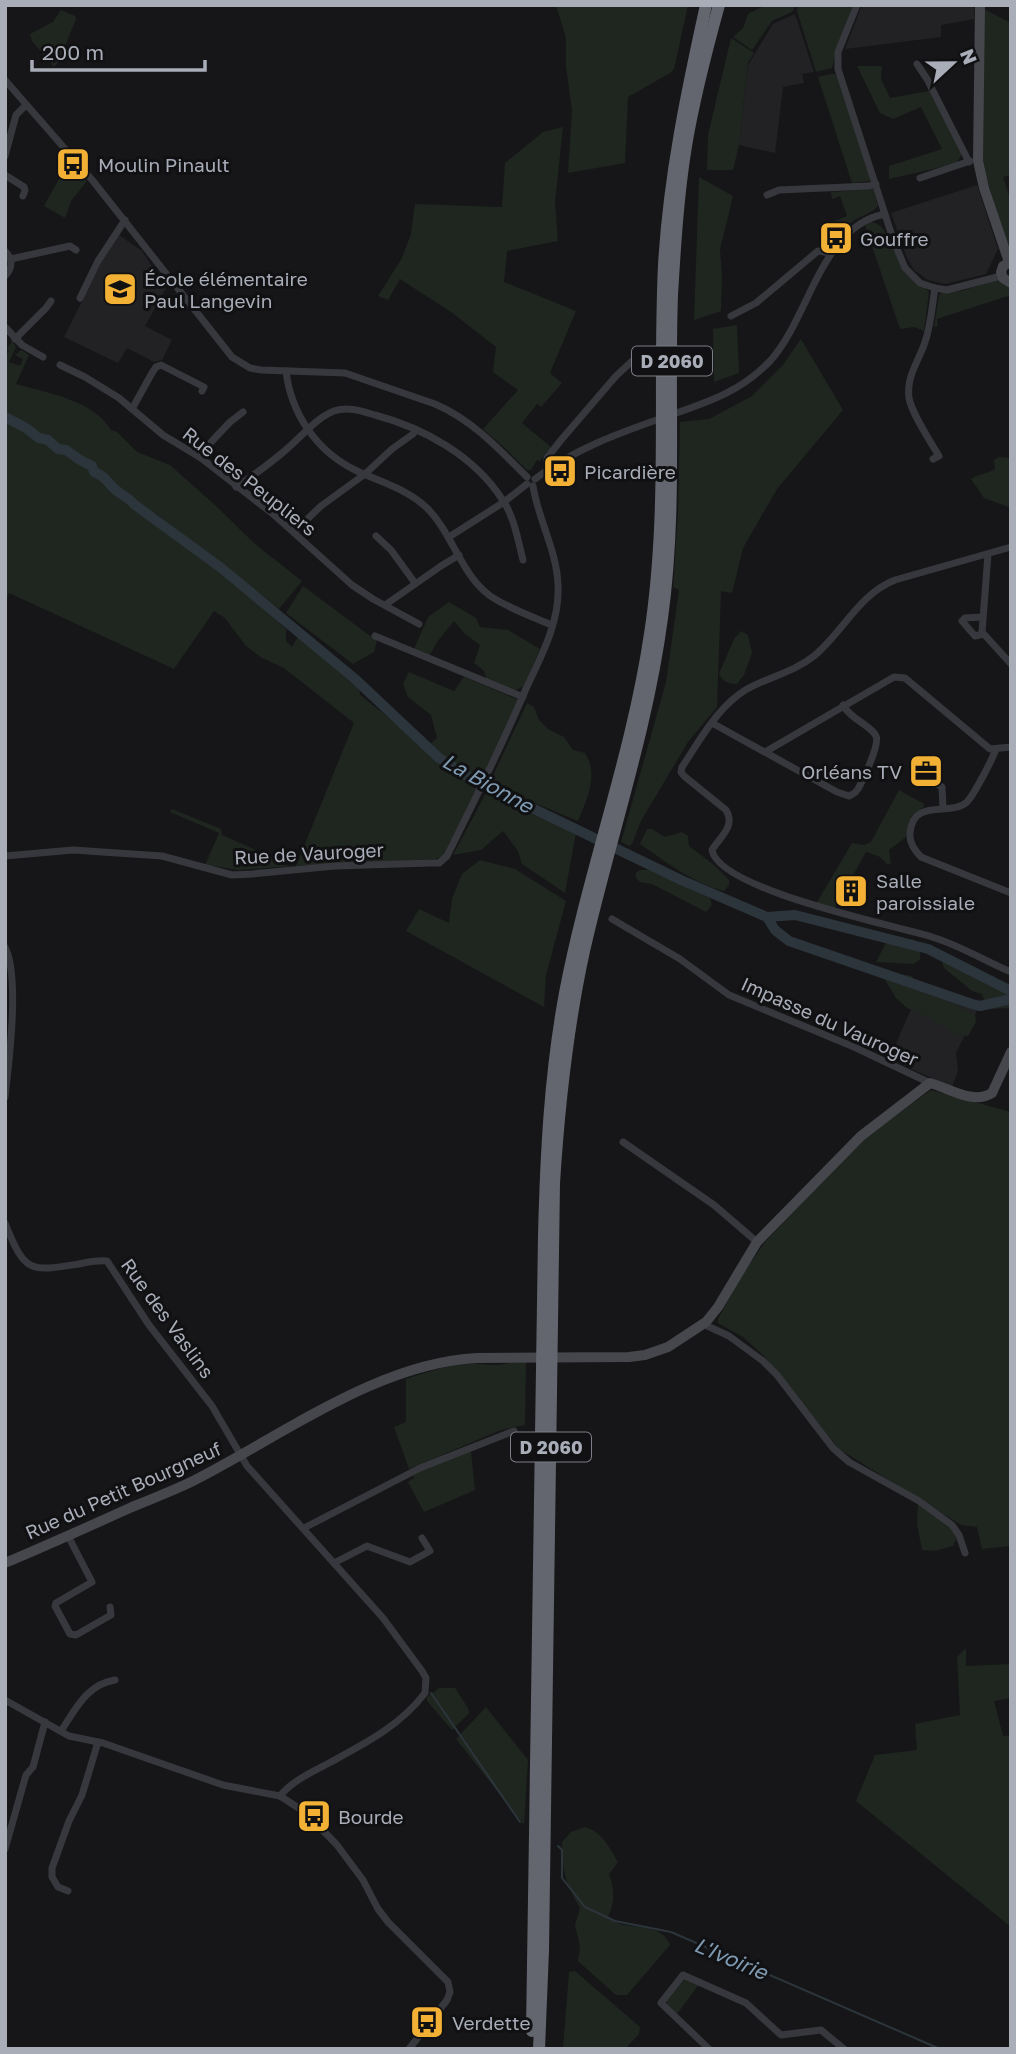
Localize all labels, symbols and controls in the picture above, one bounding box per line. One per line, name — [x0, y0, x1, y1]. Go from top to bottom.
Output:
scale bar — [32, 28, 205, 72]
north arrow — [918, 28, 988, 98]
text: 200 m — [42, 39, 104, 65]
text: N — [956, 45, 983, 67]
bus stop icon: Moulin Pinault — [54, 145, 92, 183]
place label: Moulin Pinault — [98, 153, 230, 176]
bus stop icon: Gouffre — [817, 219, 855, 257]
place label: Gouffre — [860, 227, 929, 250]
place label: École élémentaire Paul Langevin — [144, 267, 308, 312]
school or university icon: École élémentaire Paul Langevin — [101, 270, 139, 308]
road number: D 2060 — [632, 346, 712, 376]
street label: Rue des Peupliers — [179, 422, 321, 540]
bus stop icon: Picardière — [541, 452, 579, 490]
place label: Picardière — [584, 460, 676, 483]
water label: La Bionne — [438, 747, 539, 819]
office icon: Orléans TV — [907, 752, 945, 790]
place label: Orléans TV — [801, 760, 902, 783]
street label: Rue de Vauroger — [234, 838, 385, 868]
place label: Salle paroissiale — [876, 869, 975, 914]
building icon: Salle paroissiale — [832, 872, 870, 910]
street label: Impasse du Vauroger — [738, 972, 923, 1071]
street label: Rue des Vaslins — [117, 1254, 219, 1382]
road number: D 2060 — [511, 1432, 591, 1462]
street label: Rue du Petit Bourgneuf — [22, 1436, 224, 1544]
bus stop icon: Bourde — [295, 1797, 333, 1835]
place label: Bourde — [338, 1805, 404, 1828]
water label: L'Ivoirie — [691, 1931, 773, 1986]
bus stop icon: Verdette — [408, 2003, 446, 2041]
place label: Verdette — [452, 2011, 531, 2034]

